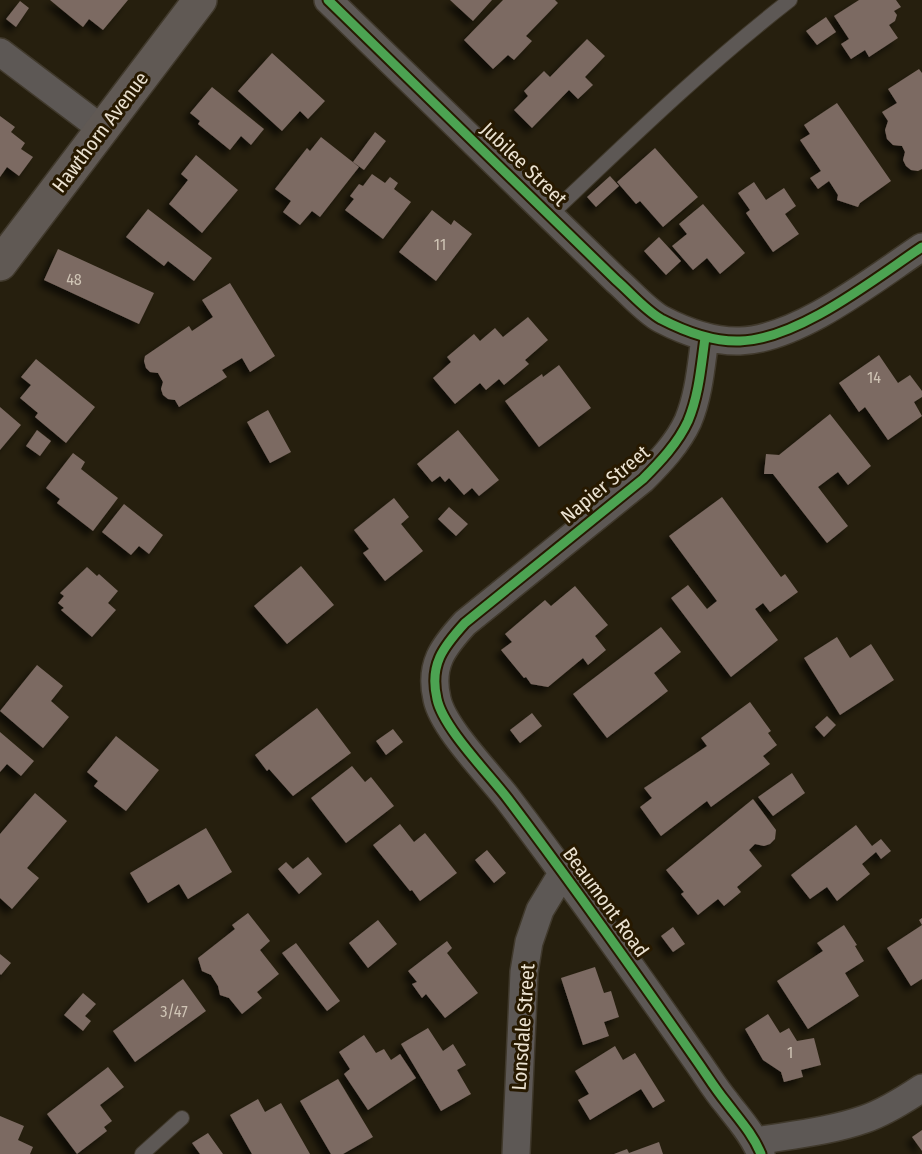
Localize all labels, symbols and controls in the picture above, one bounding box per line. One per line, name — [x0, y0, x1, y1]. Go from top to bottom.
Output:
street label: Hawthorn Avenue — [47, 67, 153, 197]
street label: Jubilee Street — [476, 117, 572, 211]
house number: 11 — [434, 235, 446, 254]
house number: 48 — [66, 270, 82, 289]
house number: 14 — [867, 368, 881, 387]
street label: Napier Street — [556, 440, 655, 528]
street label: Beaumont Road — [558, 842, 654, 962]
street label: Lonsdale Street — [507, 962, 539, 1091]
house number: 3/47 — [160, 1002, 188, 1021]
house number: 1 — [787, 1043, 793, 1062]

